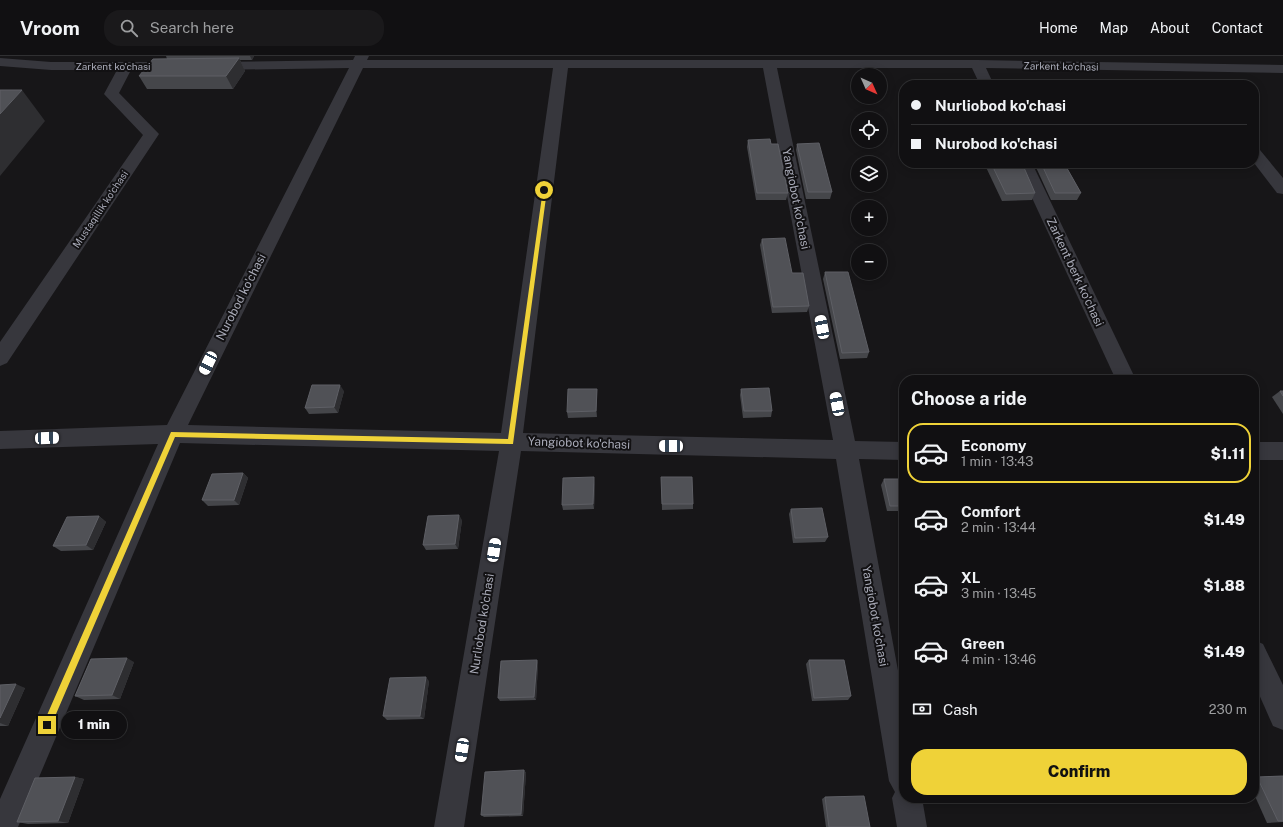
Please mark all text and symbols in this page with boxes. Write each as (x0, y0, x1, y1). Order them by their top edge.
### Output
search box (104, 10, 384, 46)
text: Vroom (20, 17, 80, 39)
icon: search (118, 17, 140, 39)
text: Search here (150, 19, 234, 36)
text: Home (1039, 20, 1078, 36)
text: Map (1100, 20, 1128, 36)
text: About (1150, 20, 1190, 36)
text: Contact (1212, 20, 1263, 36)
street label: Zarkent ko'chasi (1023, 59, 1099, 73)
street label: Zarkent ko'chasi (75, 60, 151, 72)
north arrow (851, 68, 887, 104)
map controls (851, 68, 887, 280)
text: Nurliobod ko'chasi (935, 97, 1066, 114)
button: locate (851, 112, 887, 148)
text: Nurobod ko'chasi (935, 135, 1057, 152)
street label: Yangiobot ko'chasi (779, 148, 813, 250)
button: layers (851, 156, 887, 192)
street label: Mustaqillik ko'chasi (70, 168, 130, 250)
route start (535, 181, 553, 199)
button: + (851, 200, 887, 236)
street label: Zarkent berk ko'chasi (1044, 215, 1106, 329)
button: − (851, 244, 887, 280)
street label: Nurobod ko'chasi (213, 251, 269, 343)
car (814, 314, 830, 340)
car (197, 350, 219, 376)
text: Choose a ride (911, 388, 1027, 409)
car (829, 391, 845, 417)
car (35, 432, 59, 444)
street label: Yangiobot ko'chasi (528, 434, 630, 452)
icon: car (913, 435, 949, 471)
text: Economy (961, 437, 1026, 454)
car (659, 440, 683, 452)
text: $1.11 (1211, 445, 1245, 462)
text: 1 min · 13:43 (961, 454, 1033, 469)
icon: car (913, 501, 949, 537)
text: Comfort (961, 503, 1021, 520)
text: $1.49 (1204, 511, 1245, 528)
text: 2 min · 13:44 (961, 520, 1036, 535)
car (486, 537, 502, 563)
street label: Yangiobot ko'chasi (859, 564, 891, 668)
icon: car (913, 567, 949, 603)
text: XL (961, 569, 980, 586)
street label: Nurliobod ko'chasi (467, 573, 497, 675)
text: $1.88 (1203, 577, 1245, 594)
text: 3 min · 13:45 (961, 586, 1036, 601)
icon: car (913, 633, 949, 669)
text: Green (961, 635, 1005, 652)
text: $1.49 (1204, 643, 1245, 660)
text: 4 min · 13:46 (961, 652, 1036, 667)
icon: cash (911, 698, 933, 720)
text: Cash (943, 701, 978, 718)
text: 230 m (1209, 702, 1247, 717)
callout: 1 min (61, 711, 127, 739)
route end (38, 716, 56, 734)
text: 1 min (78, 717, 110, 732)
car (454, 737, 470, 763)
button: Confirm (911, 749, 1247, 795)

